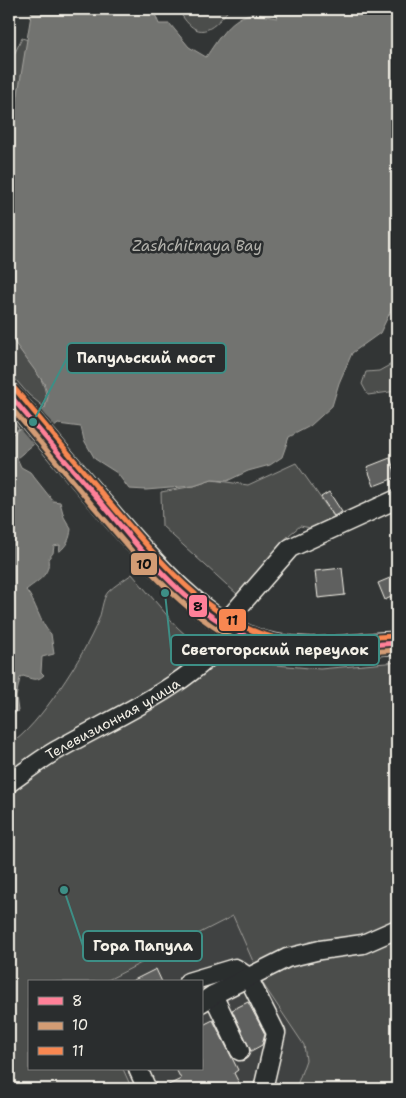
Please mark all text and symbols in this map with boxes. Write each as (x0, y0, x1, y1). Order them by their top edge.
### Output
water label: Zashchitnaya Bay (132, 236, 262, 256)
callout: Папульский мост (67, 343, 226, 373)
text: Папульский мост (77, 348, 215, 368)
line badge: 10 (130, 552, 158, 576)
text: 10 (136, 555, 152, 573)
line badge: 8 (188, 594, 208, 618)
text: 8 (193, 597, 203, 615)
line badge: 11 (218, 608, 247, 632)
text: 11 (226, 611, 238, 629)
callout: Светогорский переулок (171, 635, 379, 665)
text: Светогорский переулок (181, 640, 369, 660)
street label: Телевизионная улица (42, 674, 184, 764)
callout: Гора Папула (83, 931, 202, 961)
text: Гора Папула (93, 936, 194, 956)
legend (28, 980, 202, 1070)
text: 8 (72, 991, 83, 1011)
text: 10 (72, 1015, 88, 1035)
text: 11 (72, 1041, 84, 1061)

